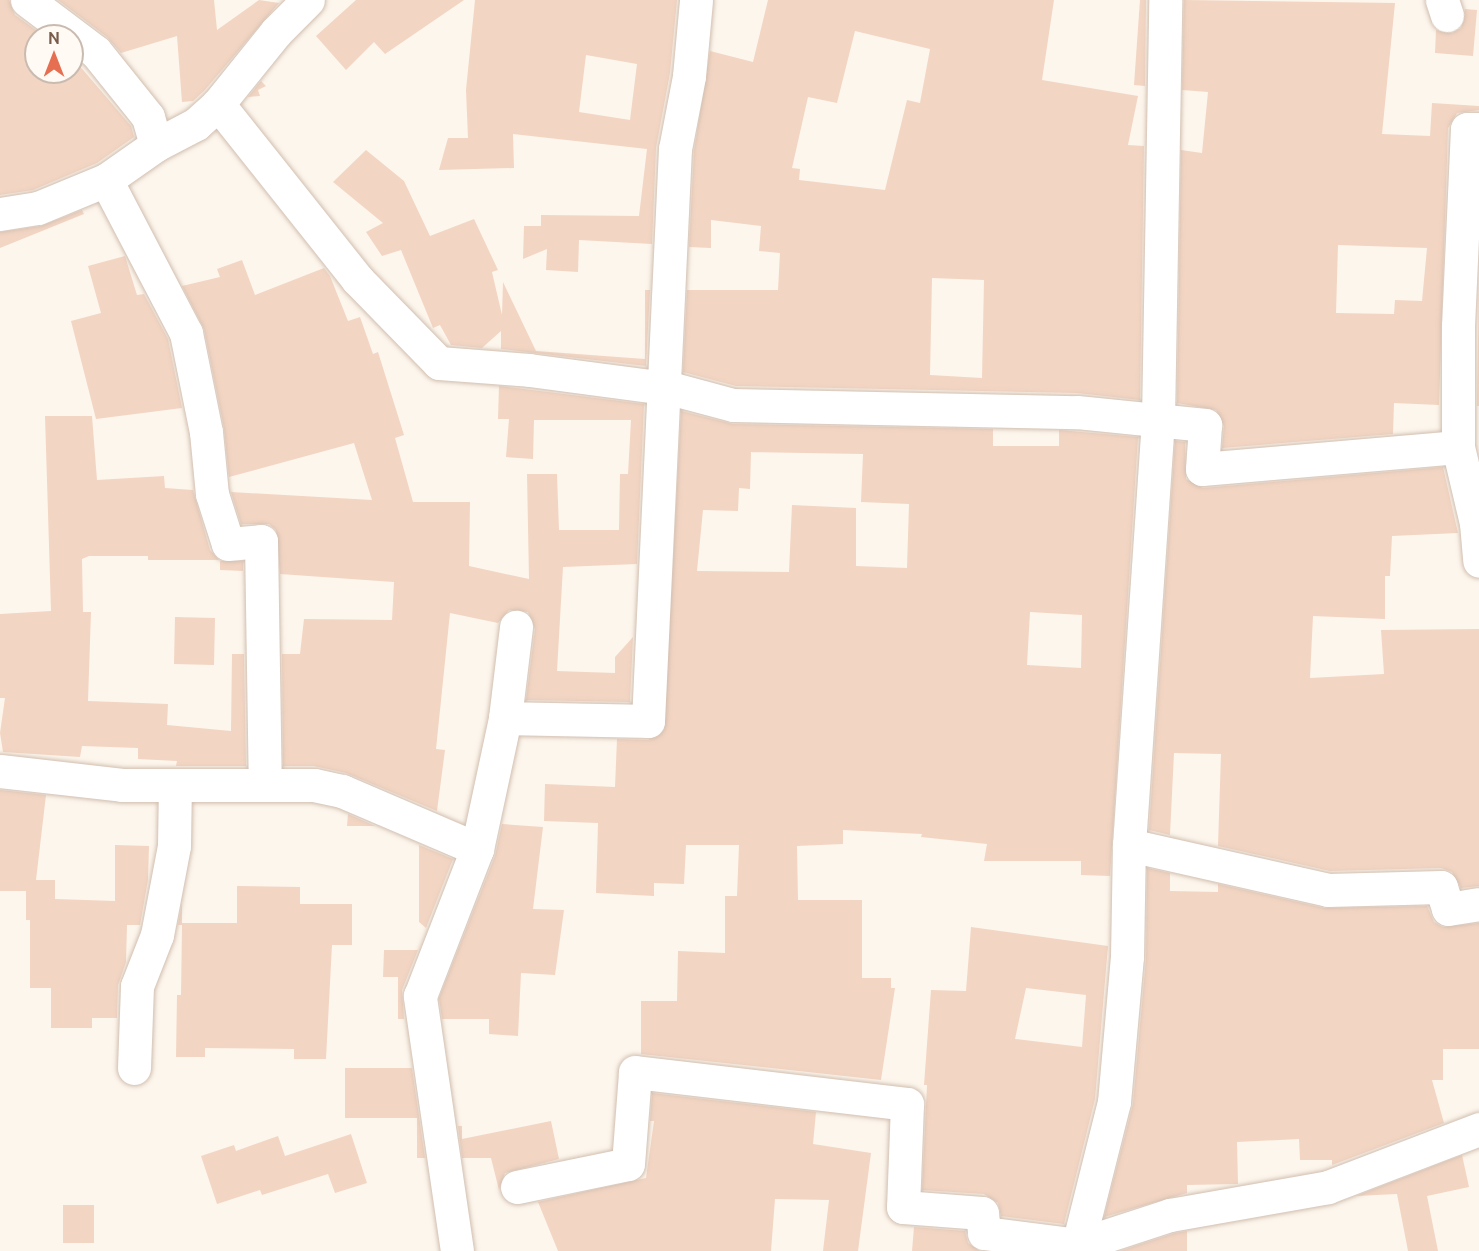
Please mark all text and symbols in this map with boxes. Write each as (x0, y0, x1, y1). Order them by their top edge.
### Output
north arrow (24, 24, 84, 84)
text: N (48, 29, 60, 47)

